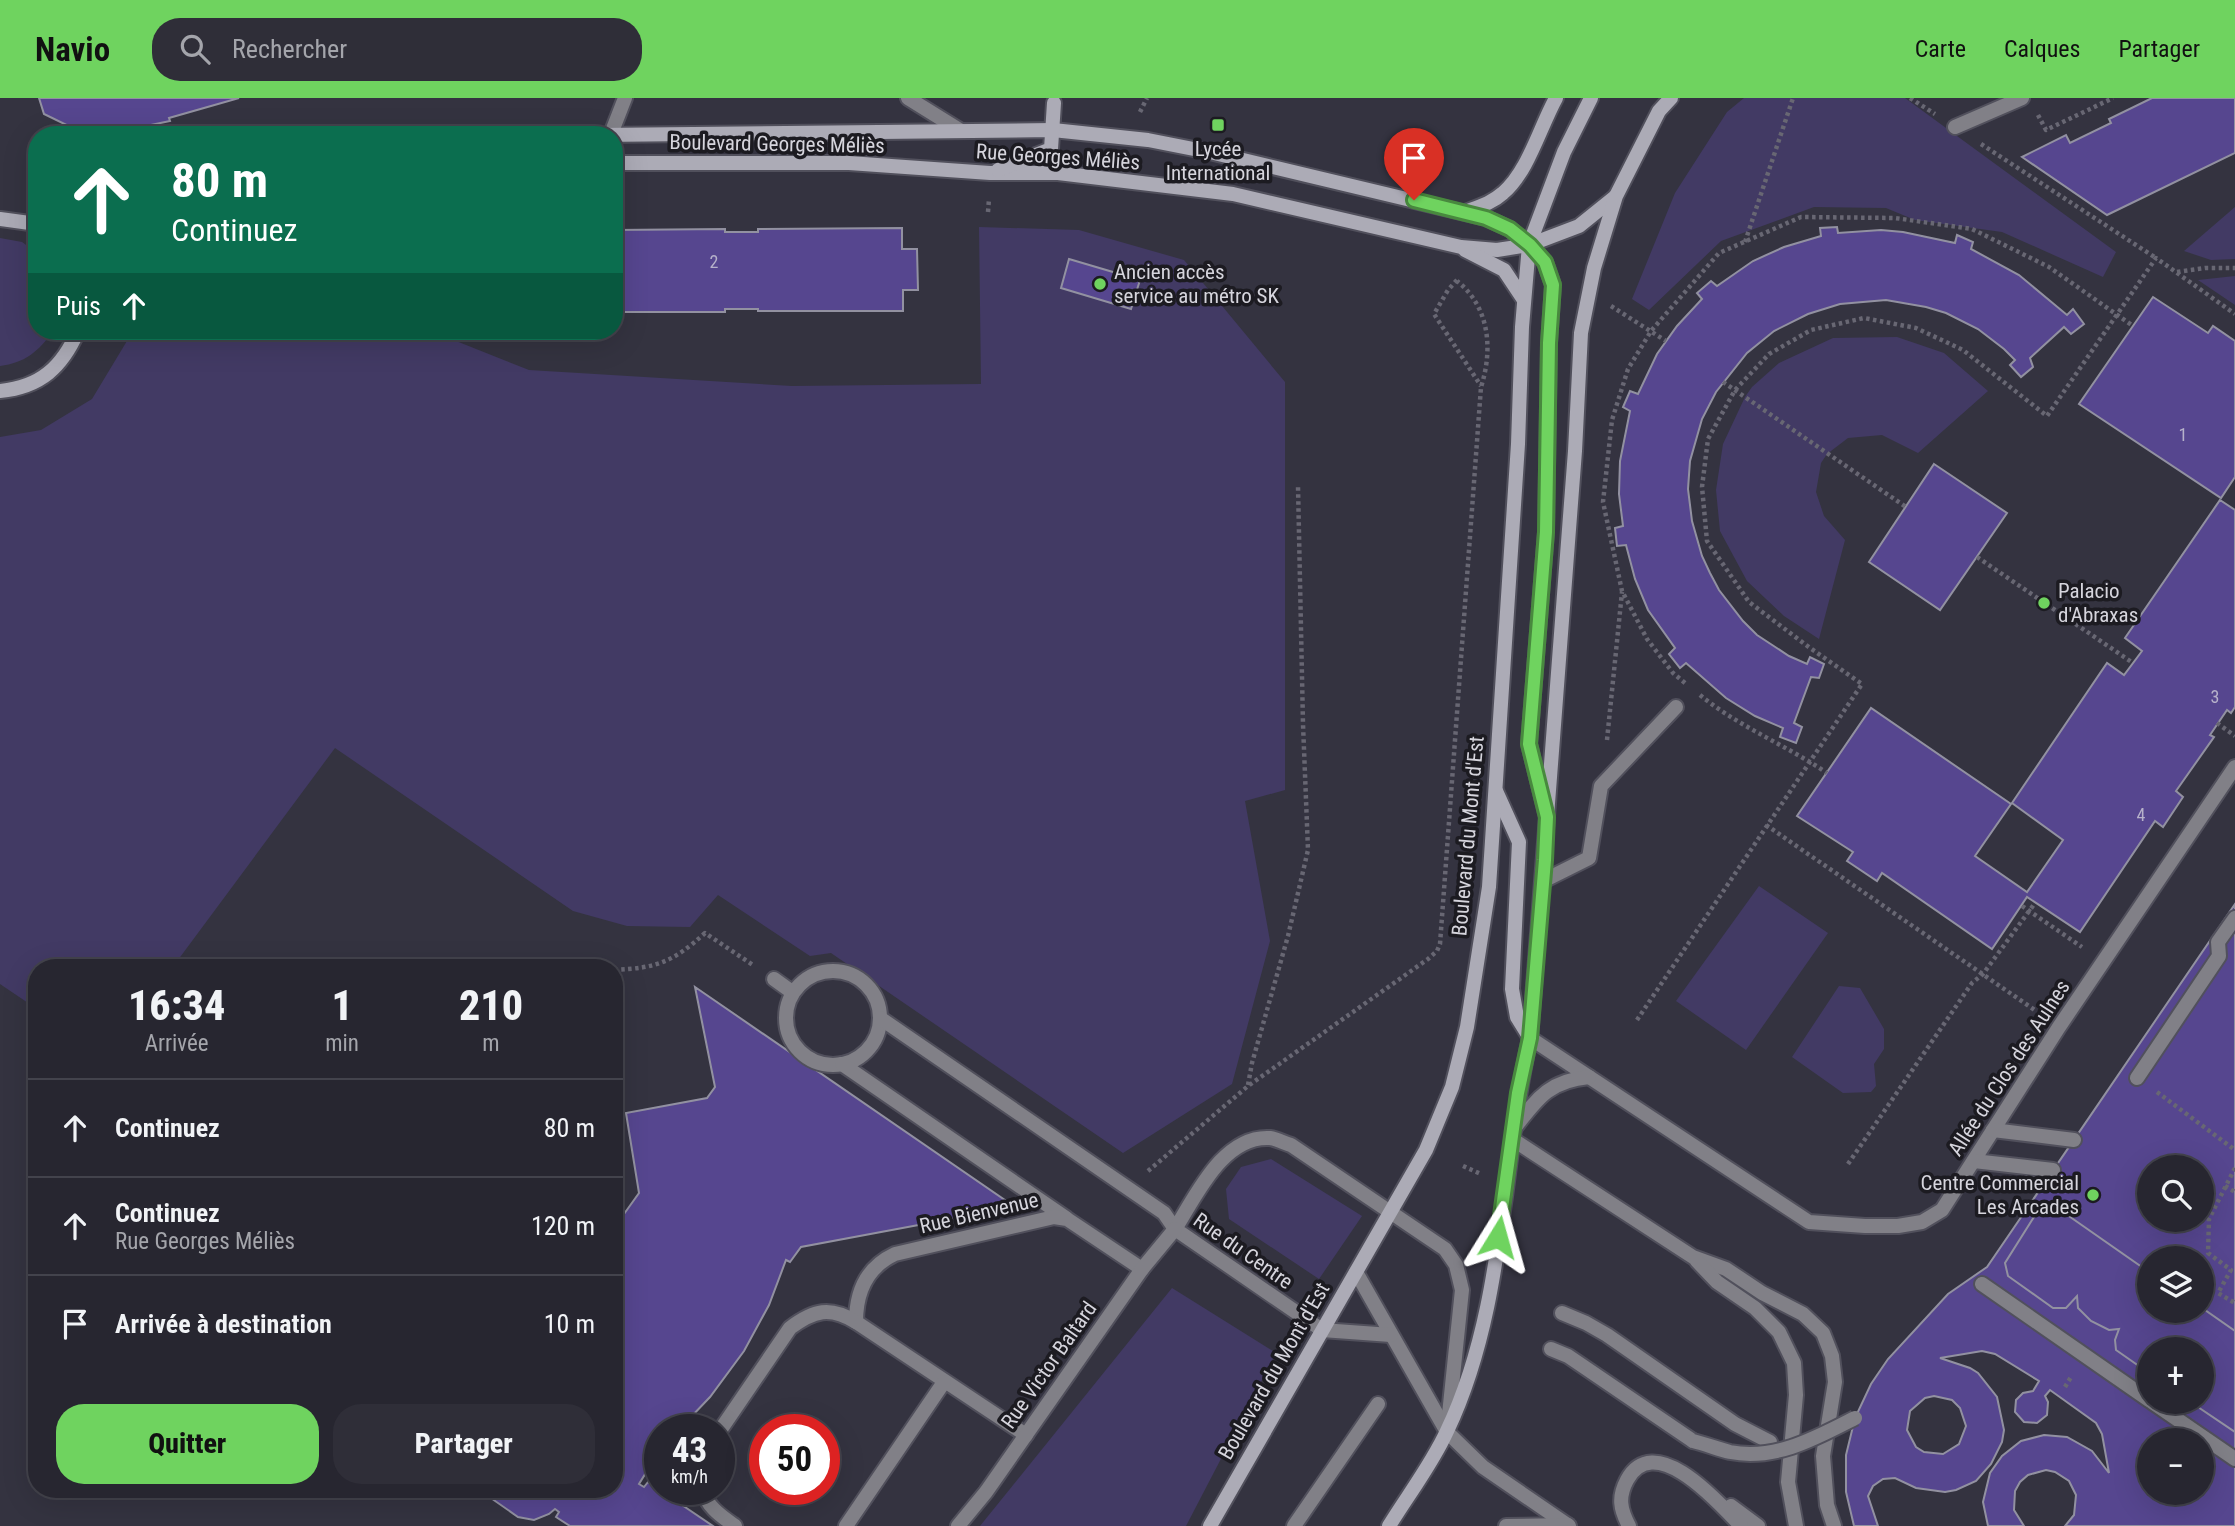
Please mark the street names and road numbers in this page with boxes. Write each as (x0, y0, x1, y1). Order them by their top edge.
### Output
street label: Boulevard Georges Méliès (669, 130, 885, 158)
street label: Rue Georges Méliès (975, 139, 1141, 175)
street label: Boulevard du Mont d'Est (1447, 735, 1489, 937)
street label: Allée du Clos des Aulnes (1943, 976, 2075, 1160)
street label: Rue Bienvenue (917, 1188, 1041, 1238)
street label: Rue du Centre (1189, 1208, 1297, 1294)
street label: Boulevard du Mont d'Est (1214, 1278, 1334, 1464)
street label: Rue Victor Baltard (996, 1297, 1102, 1433)

